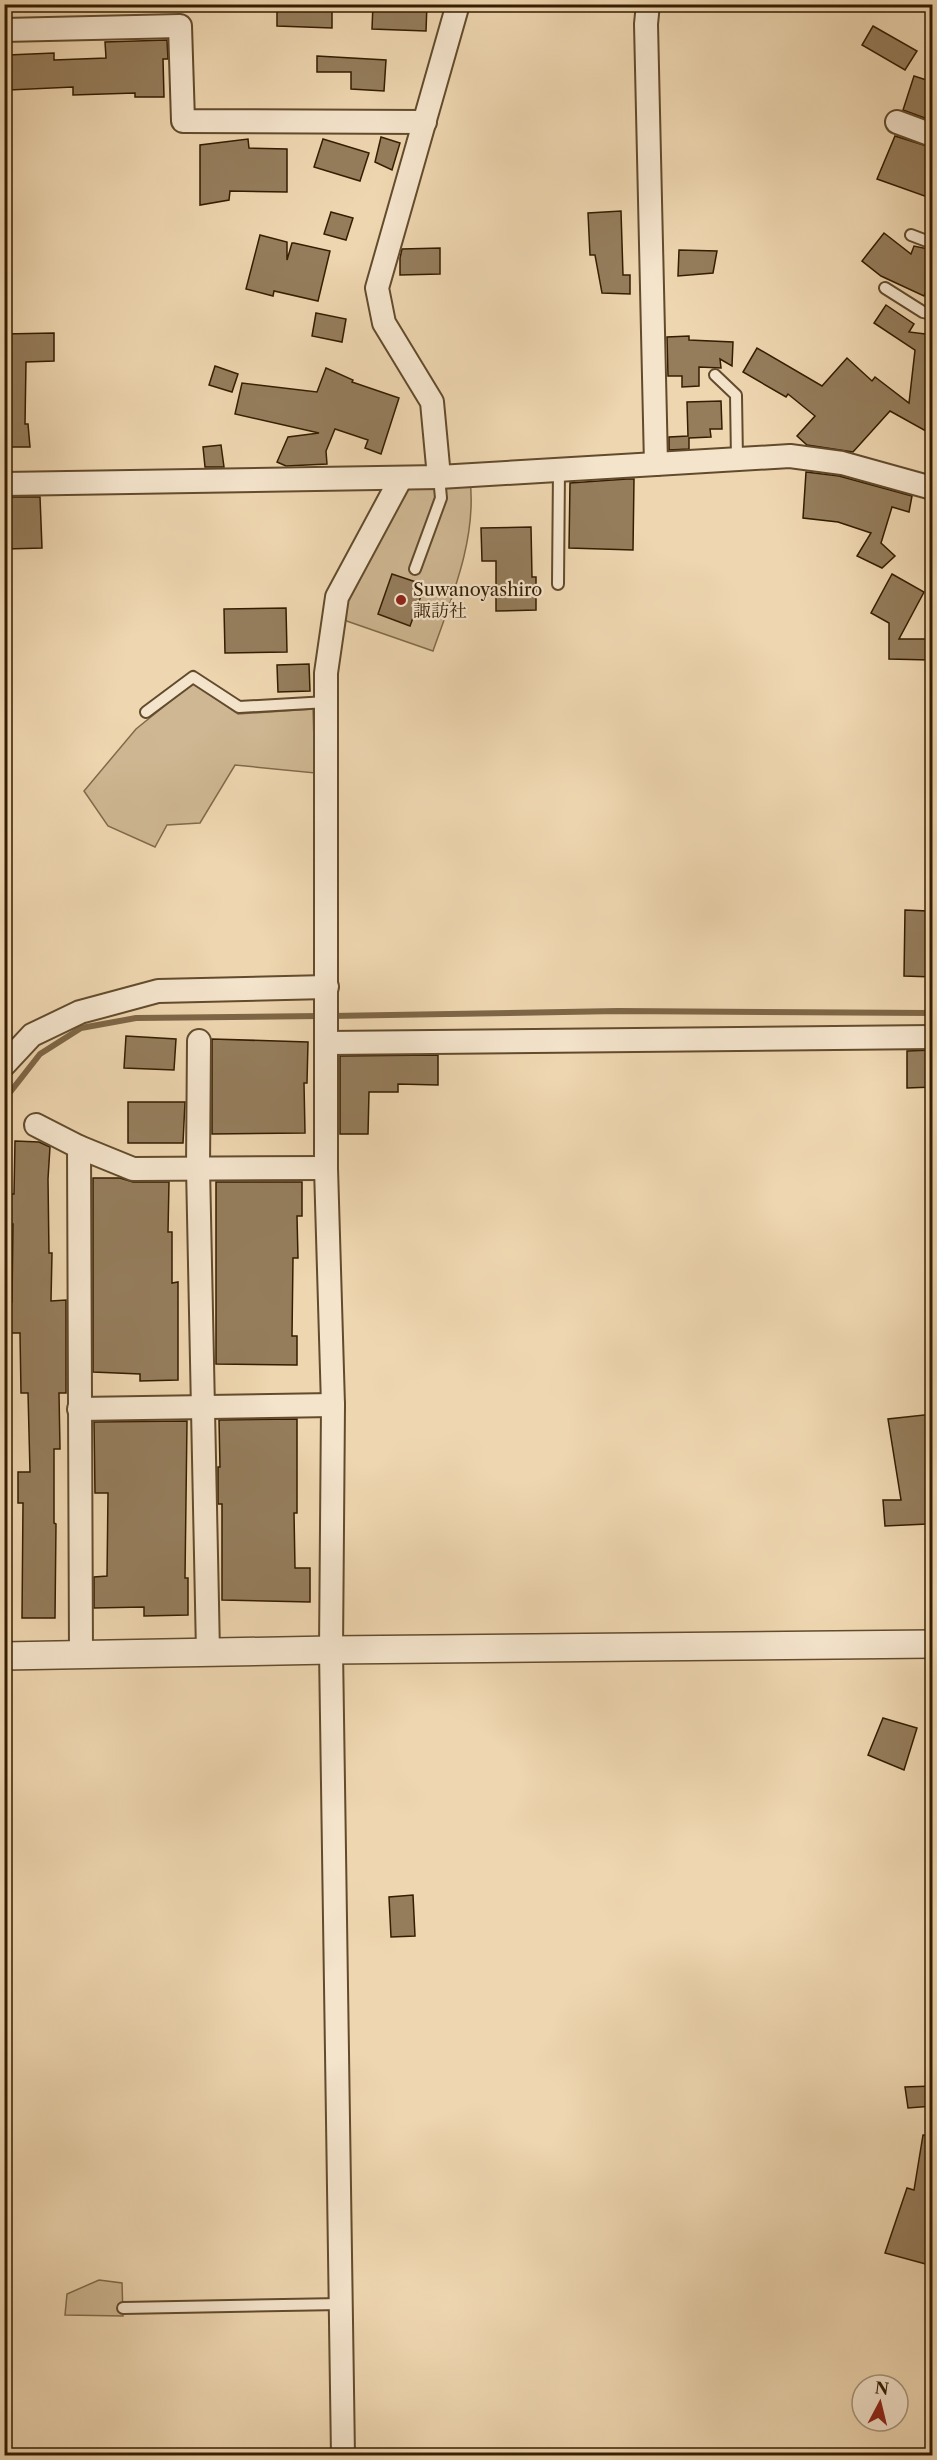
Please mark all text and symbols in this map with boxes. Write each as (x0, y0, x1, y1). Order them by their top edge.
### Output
place label: Suwanoyashiro 諏訪社 (413, 579, 542, 622)
marker: Suwanoyashiro 諏訪社 (394, 593, 408, 607)
north arrow (850, 2373, 910, 2433)
text: N (874, 2377, 890, 2399)

